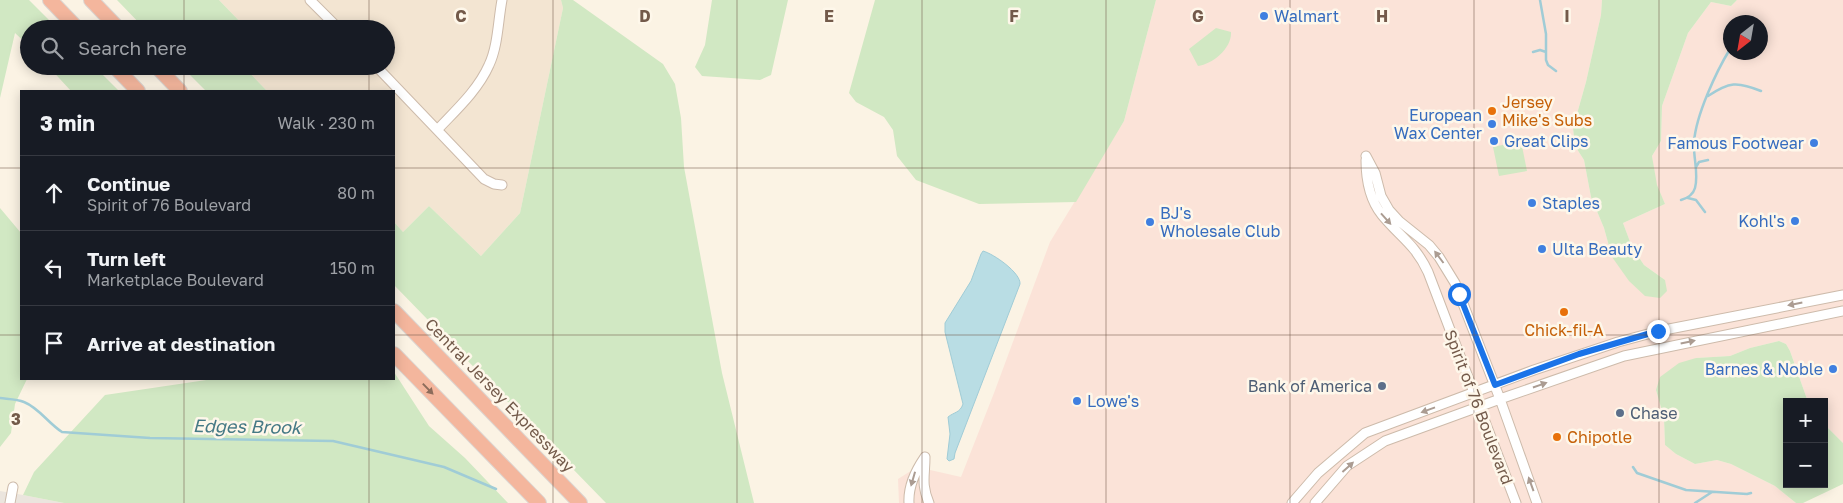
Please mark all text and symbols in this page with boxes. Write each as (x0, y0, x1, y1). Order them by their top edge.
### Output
text: C (455, 6, 467, 26)
text: D (639, 6, 651, 26)
text: E (824, 6, 834, 26)
text: F (1009, 6, 1019, 26)
text: G (1192, 6, 1204, 26)
place label: Walmart (1274, 6, 1339, 26)
text: H (1376, 6, 1388, 26)
text: I (1564, 6, 1570, 26)
marker: Walmart (1258, 10, 1270, 22)
north arrow (1723, 15, 1768, 60)
search box (20, 20, 395, 75)
icon: search (38, 34, 66, 62)
text: Search here (78, 36, 187, 59)
place label: Jersey Mike's Subs (1502, 92, 1592, 130)
place label: European Wax Center (1394, 105, 1482, 143)
marker: Jersey Mike's Subs (1486, 105, 1498, 117)
text: 3 min (40, 110, 95, 136)
text: Walk · 230 m (278, 113, 375, 133)
marker: European Wax Center (1486, 118, 1498, 130)
place label: Great Clips (1504, 131, 1589, 151)
place label: Famous Footwear (1667, 133, 1804, 153)
marker: Great Clips (1488, 135, 1500, 147)
marker: Famous Footwear (1808, 137, 1820, 149)
text: Continue (87, 172, 170, 195)
icon: ahead (40, 179, 68, 207)
text: 80 m (337, 183, 375, 203)
place label: Staples (1542, 193, 1600, 213)
text: Spirit of 76 Boulevard (87, 195, 251, 215)
marker: Staples (1526, 197, 1538, 209)
place label: BJ's Wholesale Club (1160, 203, 1280, 241)
place label: Kohl's (1738, 211, 1785, 231)
one-way arrow (1380, 212, 1392, 224)
marker: Kohl's (1789, 215, 1801, 227)
marker: BJ's Wholesale Club (1144, 216, 1156, 228)
place label: Ulta Beauty (1552, 239, 1642, 259)
marker: Ulta Beauty (1536, 243, 1548, 255)
text: Turn left (87, 247, 166, 270)
one-way arrow (1434, 250, 1444, 264)
icon: left (40, 254, 68, 282)
text: 150 m (330, 258, 375, 278)
text: Marketplace Boulevard (87, 270, 264, 290)
route start (1448, 283, 1471, 306)
one-way arrow (1788, 300, 1803, 308)
marker: Chick-fil-A (1558, 306, 1570, 318)
street label: Central Jersey Expressway (421, 314, 579, 476)
place label: Chick-fil-A (1524, 320, 1604, 340)
route end (1647, 320, 1670, 343)
street label: Spirit of 76 Boulevard (1440, 327, 1518, 487)
icon: arrive (40, 329, 68, 357)
text: Arrive at destination (87, 332, 275, 355)
one-way arrow (1681, 338, 1697, 346)
place label: Barnes & Noble (1705, 359, 1823, 379)
marker: Barnes & Noble (1827, 363, 1839, 375)
place label: Bank of America (1248, 376, 1372, 396)
marker: Bank of America (1376, 380, 1388, 392)
one-way arrow (1533, 381, 1548, 389)
one-way arrow (422, 382, 434, 394)
place label: Lowe's (1087, 391, 1139, 411)
marker: Lowe's (1071, 395, 1083, 407)
map controls (1783, 398, 1828, 488)
button: + (1783, 398, 1828, 443)
place label: Chase (1630, 403, 1678, 423)
one-way arrow (1420, 407, 1435, 414)
marker: Chase (1614, 407, 1626, 419)
text: 3 (11, 409, 21, 429)
water label: Edges Brook (193, 414, 303, 438)
place label: Chipotle (1567, 427, 1632, 447)
marker: Chipotle (1551, 431, 1563, 443)
button: − (1783, 443, 1828, 488)
one-way arrow (1341, 461, 1353, 473)
one-way arrow (909, 471, 917, 486)
one-way arrow (1527, 477, 1534, 492)

